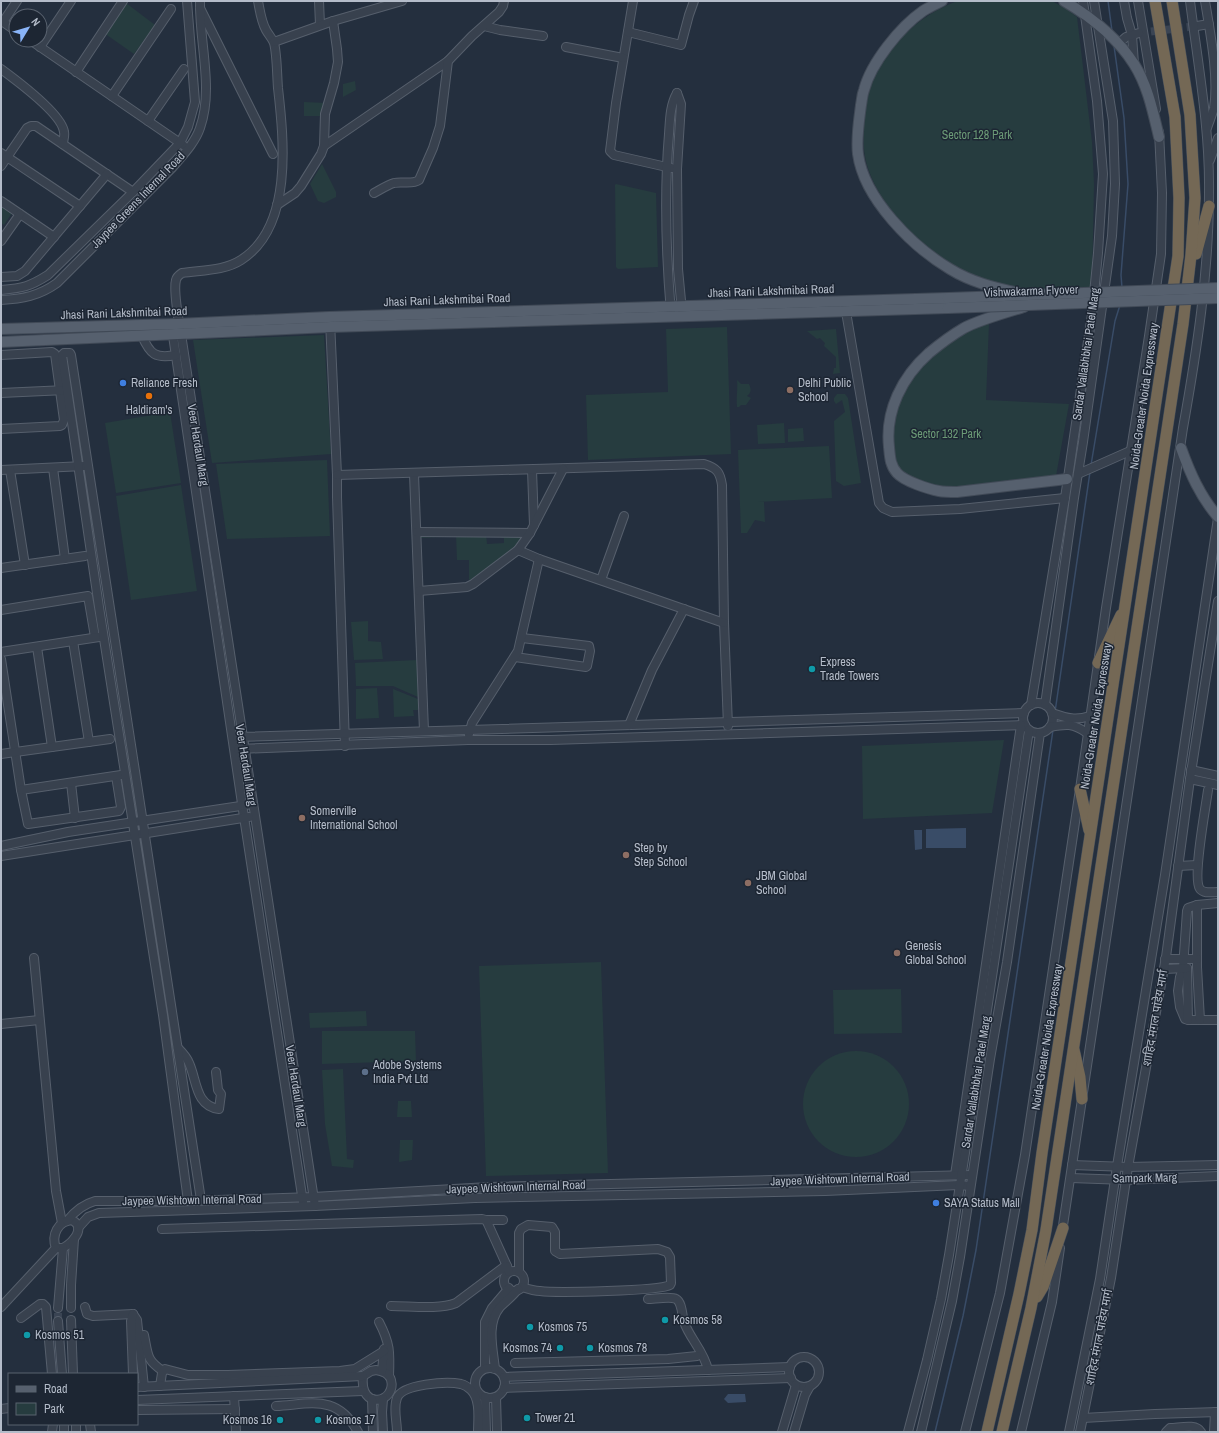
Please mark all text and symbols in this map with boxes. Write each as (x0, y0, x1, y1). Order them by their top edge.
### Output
north arrow (8, 8, 48, 48)
text: N (28, 15, 43, 29)
park label: Sector 128 Park (942, 127, 1012, 143)
street label: Jaypee Greens Internal Road (88, 148, 188, 252)
street label: Jhasi Rani Lakshmibai Road (707, 281, 835, 301)
street label: Vishwakarma Flyover (984, 281, 1079, 301)
street label: Sardar Vallabhbhai Patel Marg (1069, 286, 1103, 421)
street label: Jhasi Rani Lakshmibai Road (383, 290, 511, 310)
street label: Jhasi Rani Lakshmibai Road (60, 303, 188, 323)
street label: Noida-Greater Noida Expressway (1126, 322, 1162, 470)
place label: Reliance Fresh (131, 375, 198, 391)
place label: Delhi Public School (798, 375, 851, 405)
marker: Reliance Fresh (118, 378, 128, 388)
marker: Delhi Public School (785, 385, 795, 395)
marker: Haldiram's (144, 391, 154, 401)
place label: Haldiram's (126, 402, 172, 418)
street label: Veer Hardaul Marg (184, 403, 212, 488)
park label: Sector 132 Park (911, 426, 981, 442)
street label: Noida-Greater Noida Expressway (1077, 642, 1115, 790)
place label: Express Trade Towers (820, 654, 879, 684)
marker: Express Trade Towers (807, 664, 817, 674)
street label: Veer Hardaul Marg (232, 723, 260, 808)
place label: Somerville International School (310, 803, 398, 833)
marker: Somerville International School (297, 813, 307, 823)
place label: Step by Step School (634, 840, 687, 870)
marker: Step by Step School (621, 850, 631, 860)
place label: JBM Global School (756, 868, 807, 898)
marker: JBM Global School (743, 878, 753, 888)
place label: Genesis Global School (905, 938, 966, 968)
marker: Genesis Global School (892, 948, 902, 958)
street label: Noida-Greater Noida Expressway (1028, 963, 1066, 1111)
street label: शाहिद मंगल पांडेय मार्ग (1139, 968, 1172, 1068)
street label: Sardar Vallabhbhai Patel Marg (958, 1014, 994, 1149)
street label: Veer Hardaul Marg (282, 1044, 310, 1129)
place label: Adobe Systems India Pvt Ltd (372, 1057, 442, 1087)
marker: Adobe Systems India Pvt Ltd (360, 1067, 370, 1077)
street label: Jaypee Wishtown Internal Road (770, 1169, 910, 1189)
street label: Sampark Marg (1113, 1169, 1178, 1187)
street label: Jaypee Wishtown Internal Road (446, 1177, 586, 1197)
street label: Jaypee Wishtown Internal Road (122, 1191, 262, 1209)
place label: SAYA Status Mall (944, 1195, 1020, 1211)
marker: SAYA Status Mall (931, 1198, 941, 1208)
street label: शाहिद मंगल पांडेय मार्ग (1082, 1287, 1116, 1387)
place label: Kosmos 58 (673, 1312, 722, 1328)
marker: Kosmos 58 (660, 1315, 670, 1325)
place label: Kosmos 75 (538, 1319, 588, 1335)
marker: Kosmos 75 (525, 1322, 535, 1332)
place label: Kosmos 51 (35, 1327, 85, 1343)
marker: Kosmos 51 (22, 1330, 32, 1340)
place label: Kosmos 74 (503, 1340, 553, 1356)
place label: Kosmos 78 (598, 1340, 647, 1356)
marker: Kosmos 74 (555, 1343, 565, 1353)
marker: Kosmos 78 (585, 1343, 595, 1353)
legend (8, 1373, 138, 1425)
text: Road (44, 1381, 68, 1397)
text: Park (44, 1401, 64, 1417)
place label: Tower 21 (535, 1410, 575, 1426)
place label: Kosmos 16 (223, 1412, 272, 1428)
place label: Kosmos 17 (326, 1412, 376, 1428)
marker: Tower 21 (522, 1413, 532, 1423)
marker: Kosmos 16 (275, 1415, 285, 1425)
marker: Kosmos 17 (313, 1415, 323, 1425)

